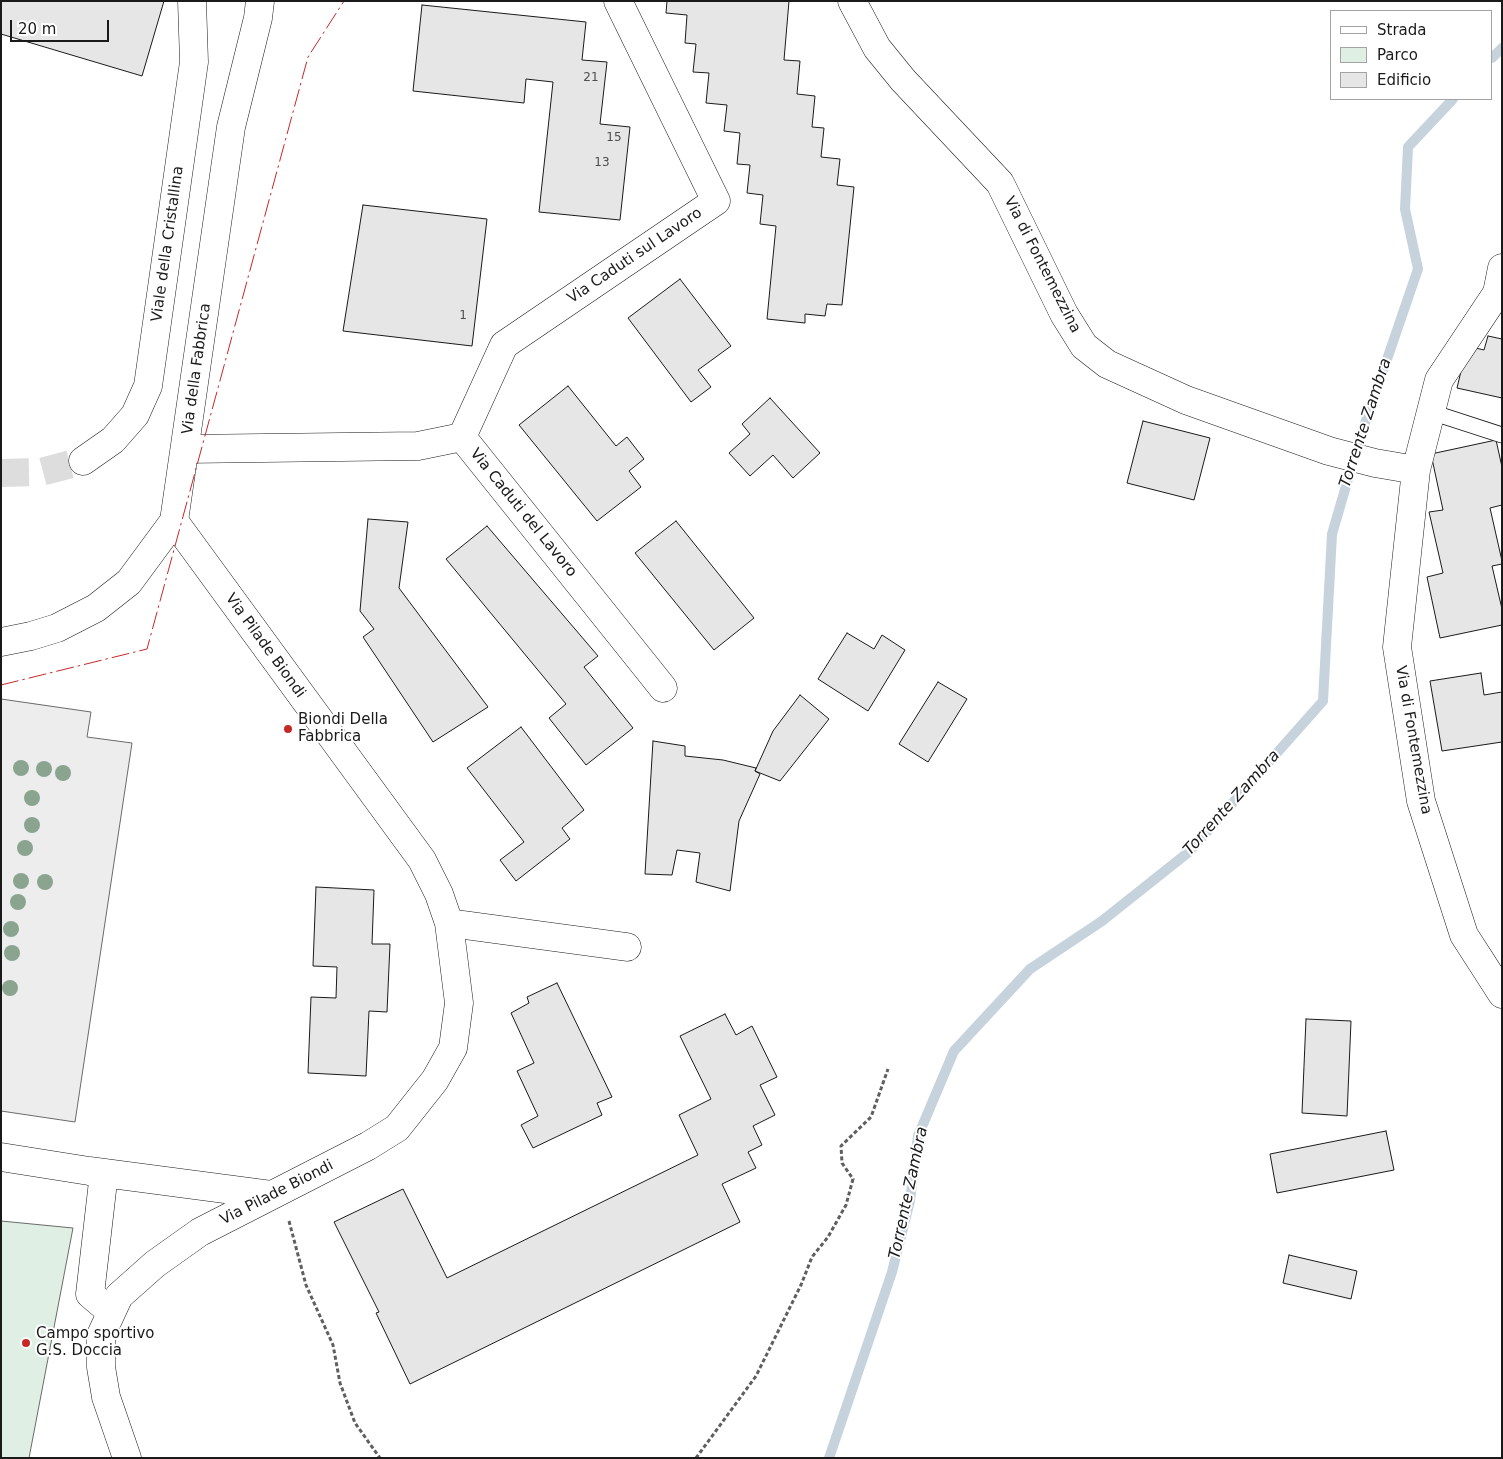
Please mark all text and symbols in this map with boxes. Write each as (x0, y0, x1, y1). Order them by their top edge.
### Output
scale bar (12, 10, 111, 42)
legend (1330, 10, 1493, 100)
text: 20 m (18, 20, 56, 38)
text: Strada (1377, 21, 1426, 39)
text: Parco (1377, 46, 1418, 64)
house number: 21 (583, 71, 599, 85)
text: Edificio (1377, 71, 1431, 89)
house number: 15 (606, 131, 622, 145)
house number: 13 (594, 156, 610, 170)
street label: Viale della Cristallina (148, 165, 188, 323)
street label: Via di Fontemezzina (1000, 194, 1084, 336)
street label: Via Caduti sul Lavoro (564, 204, 706, 308)
street label: Via della Fabbrica (179, 302, 215, 436)
house number: 1 (459, 309, 467, 323)
water label: Torrente Zambra (1336, 356, 1396, 490)
street label: Via Caduti del Lavoro (466, 445, 580, 581)
street label: Via Pilade Biondi (221, 590, 309, 702)
street label: Via di Fontemezzina (1391, 664, 1435, 816)
place label: Biondi Della Fabbrica (298, 711, 388, 746)
marker: Biondi Della Fabbrica (282, 723, 294, 735)
water label: Torrente Zambra (1180, 746, 1284, 860)
water label: Torrente Zambra (886, 1125, 932, 1261)
street label: Via Pilade Biondi (217, 1157, 337, 1229)
place label: Campo sportivo G.S. Doccia (36, 1325, 155, 1360)
marker: Campo sportivo G.S. Doccia (20, 1337, 32, 1349)

